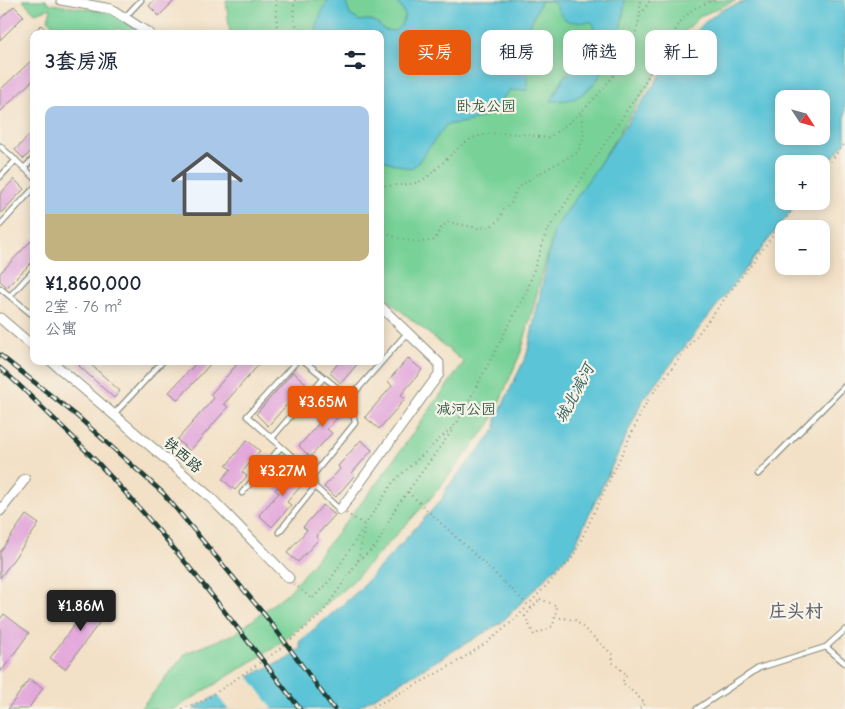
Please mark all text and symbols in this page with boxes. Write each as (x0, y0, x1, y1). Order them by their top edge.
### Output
chip: 买房 (399, 30, 471, 75)
chip: 租房 (481, 30, 553, 75)
chip: 筛选 (563, 30, 635, 75)
chip: 新上 (645, 30, 717, 75)
icon: filters (341, 46, 369, 74)
text: 3套房源 (45, 49, 118, 73)
north arrow (775, 90, 830, 145)
map controls (775, 90, 830, 275)
park label: 卧龙公园 (456, 97, 516, 115)
icon: home (162, 139, 252, 229)
button: + (775, 155, 830, 210)
button: − (775, 220, 830, 275)
text: ¥1,860,000 (45, 271, 141, 295)
text: 2室 · 76 m² (45, 298, 122, 316)
text: 公寓 (45, 320, 77, 338)
water label: 城北减河 (552, 358, 599, 426)
pin: ¥3.65M (282, 386, 364, 428)
text: ¥3.65M (299, 393, 347, 411)
park label: 减河公园 (436, 400, 496, 418)
street label: 铁西路 (160, 433, 206, 477)
pin: ¥3.27M (242, 454, 324, 497)
text: ¥3.27M (260, 462, 306, 480)
pin: ¥1.86M (40, 590, 122, 632)
text: ¥1.86M (58, 597, 104, 615)
district label: 庄头村 (769, 601, 823, 622)

